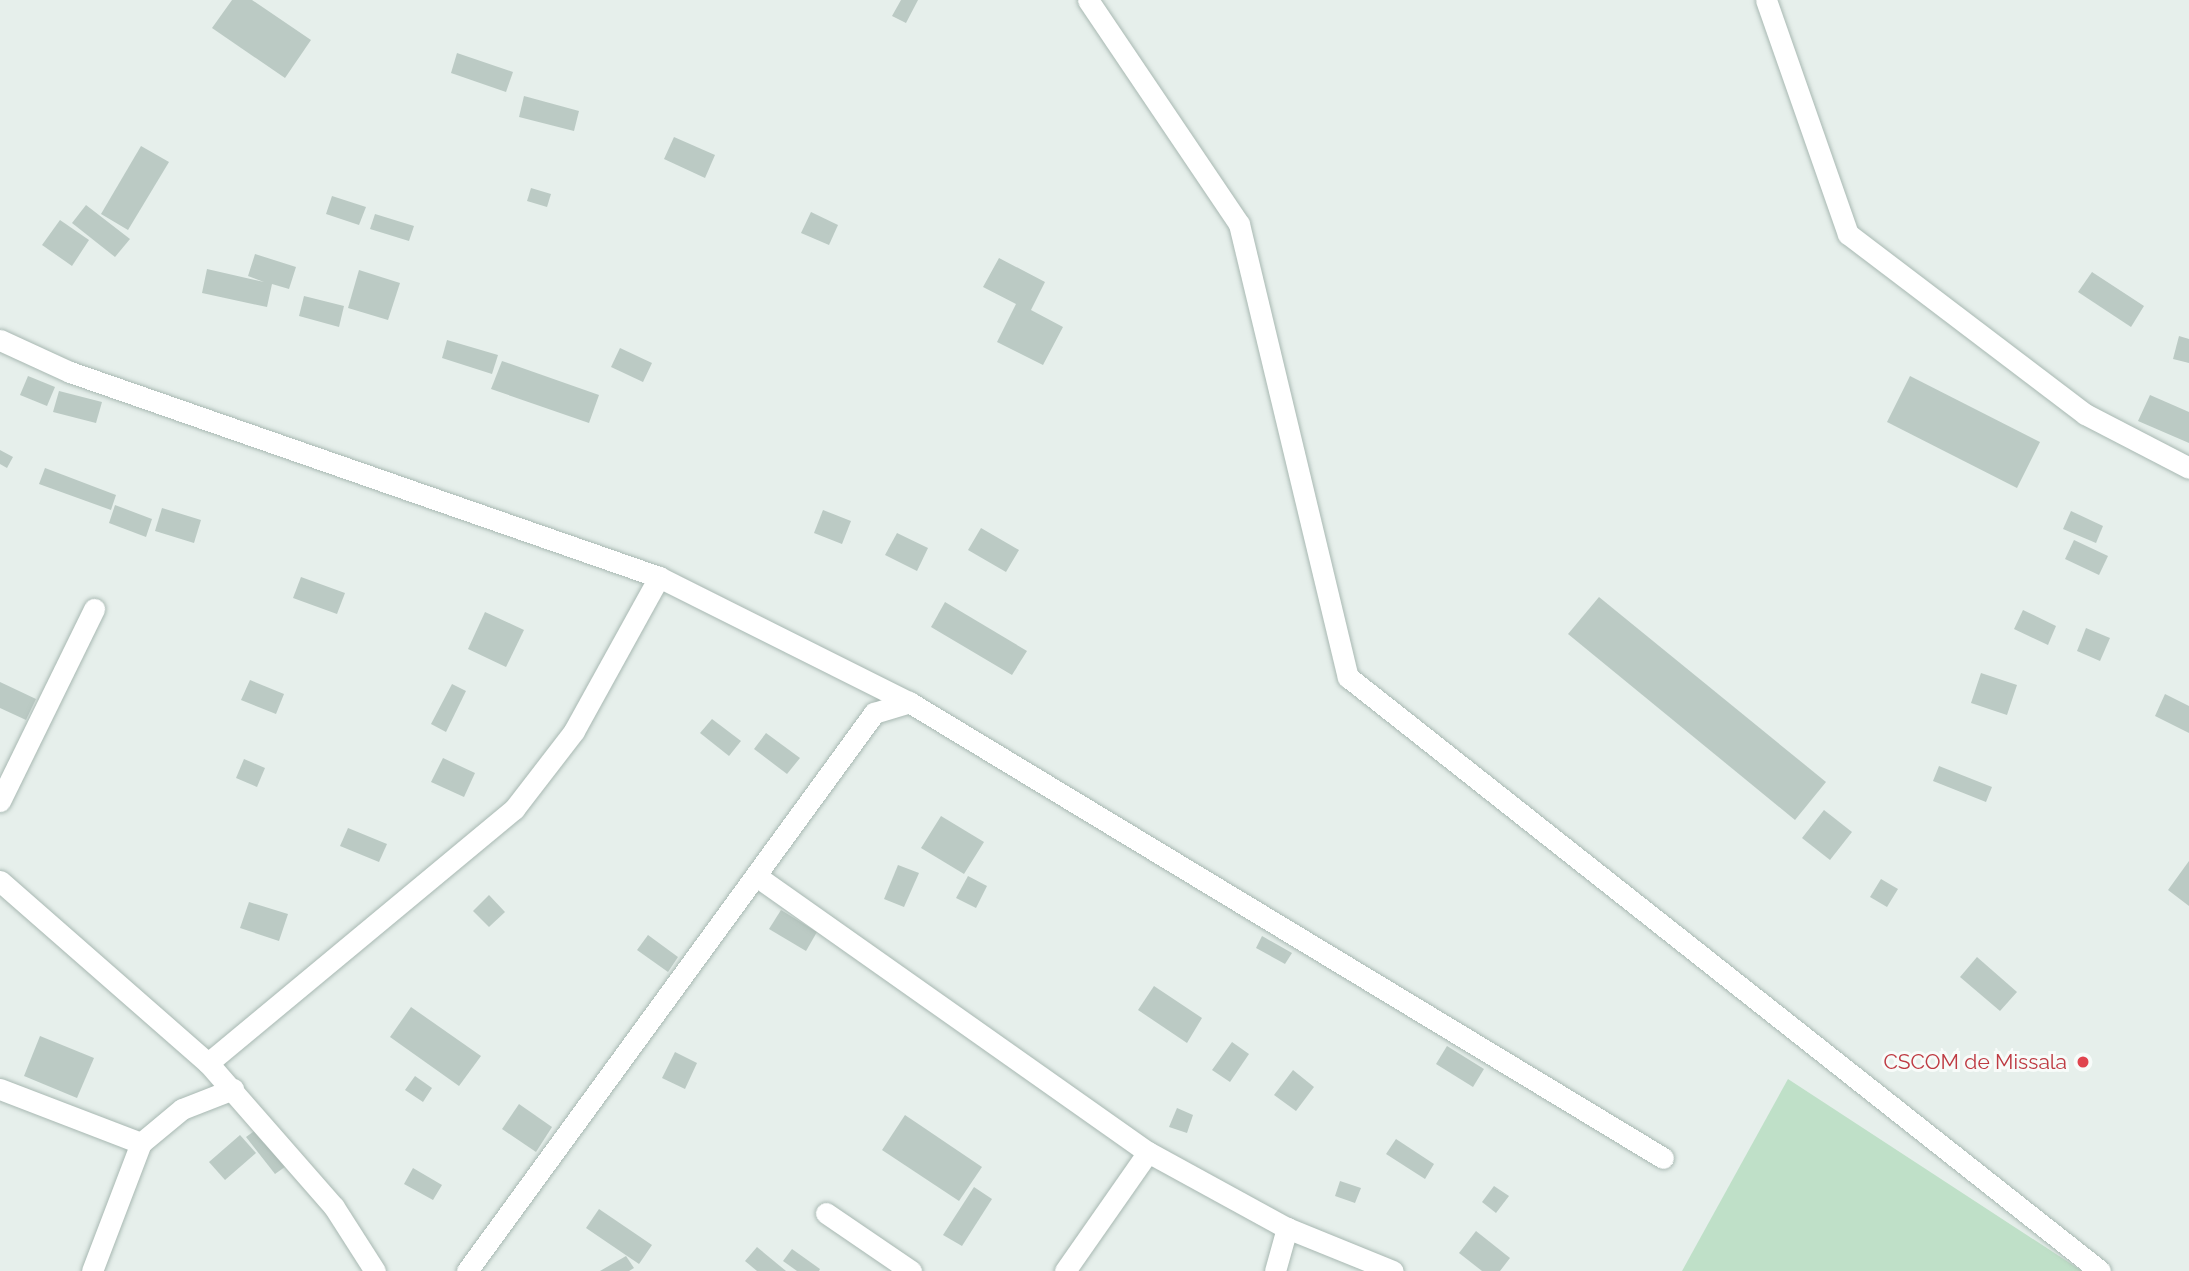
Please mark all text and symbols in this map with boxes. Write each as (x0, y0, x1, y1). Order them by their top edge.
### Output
place label: CSCOM de Missala (1883, 1049, 2067, 1075)
marker: CSCOM de Missala (2073, 1052, 2093, 1072)

